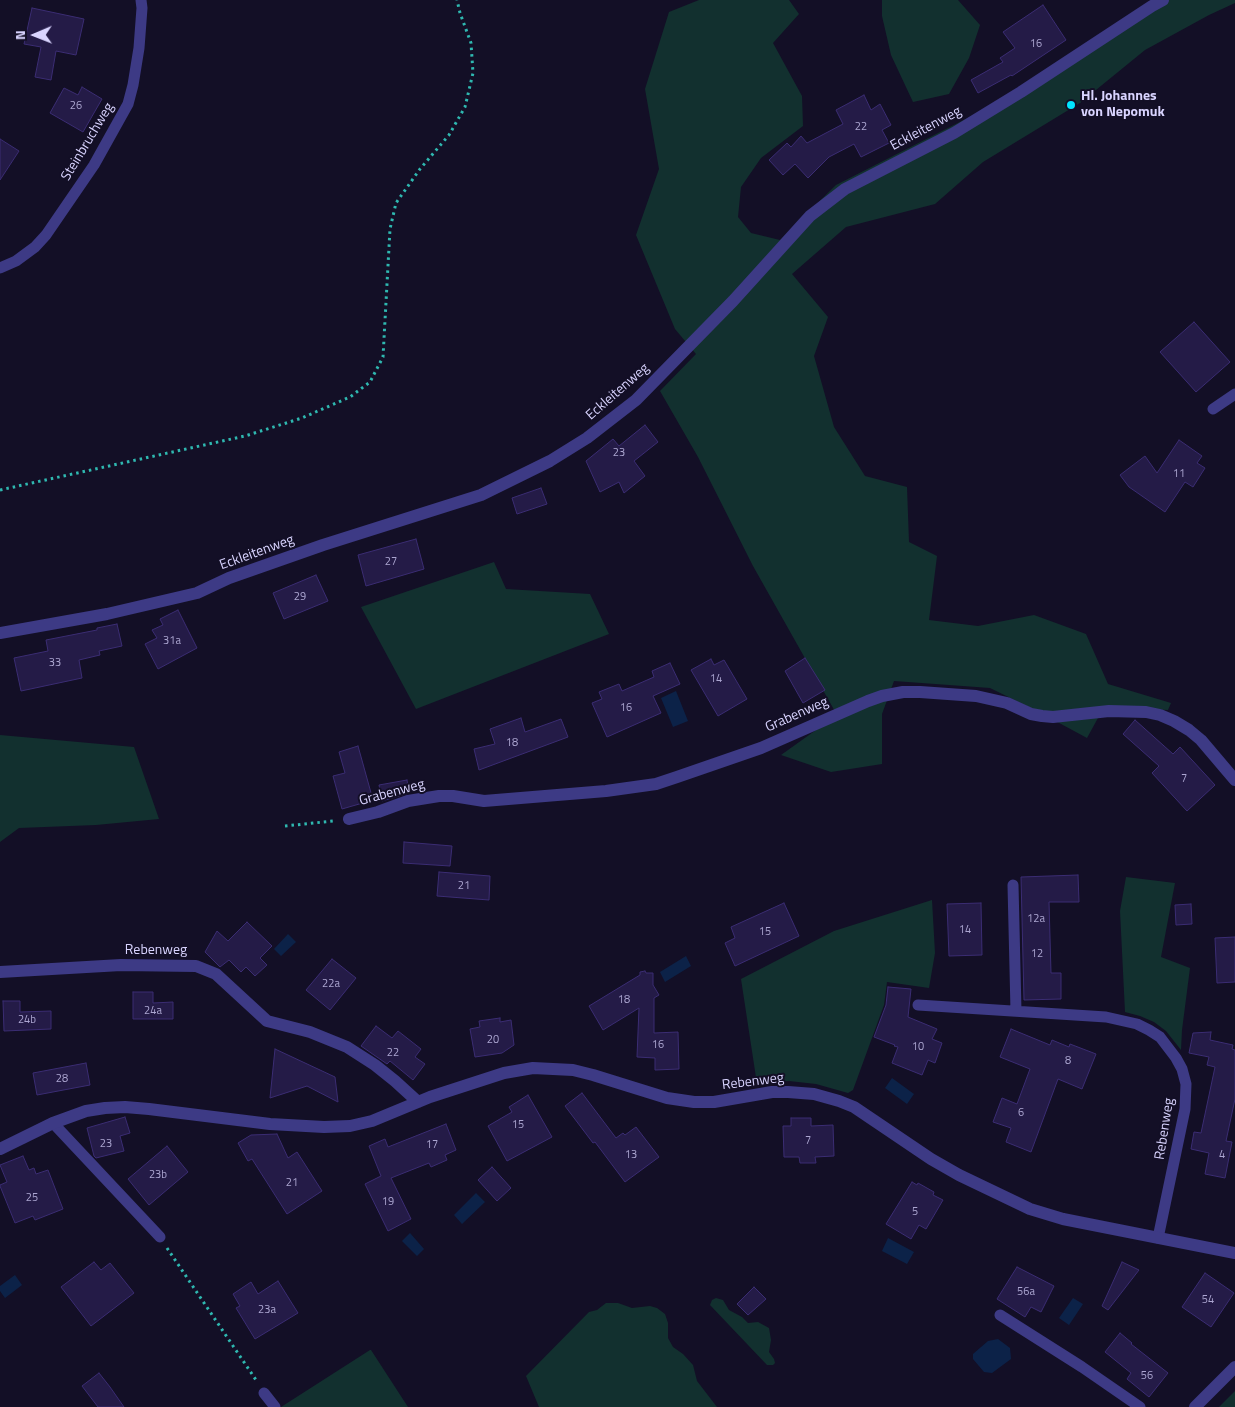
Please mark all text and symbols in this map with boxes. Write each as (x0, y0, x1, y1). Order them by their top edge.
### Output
north arrow (10, 10, 60, 60)
text: N (9, 30, 30, 40)
house number: 16 (1030, 37, 1042, 51)
place label: Hl. Johannes von Nepomuk (1081, 89, 1165, 121)
house number: 26 (70, 99, 82, 113)
marker: Hl. Johannes von Nepomuk (1065, 99, 1077, 111)
street label: Steinbruchweg (58, 100, 118, 184)
street label: Eckleitenweg (888, 103, 964, 155)
house number: 22 (855, 120, 867, 134)
street label: Eckleitenweg (583, 360, 653, 424)
house number: 23 (613, 446, 625, 460)
house number: 11 (1173, 467, 1185, 481)
street label: Eckleitenweg (217, 532, 297, 574)
house number: 27 (385, 555, 397, 569)
house number: 29 (294, 590, 306, 604)
house number: 31a (163, 634, 181, 648)
house number: 33 (49, 656, 61, 670)
house number: 14 (710, 672, 722, 686)
street label: Grabenweg (763, 694, 831, 736)
house number: 16 (620, 701, 632, 715)
house number: 18 (506, 736, 518, 750)
house number: 7 (1181, 772, 1187, 786)
street label: Grabenweg (357, 776, 427, 810)
house number: 21 (458, 879, 470, 893)
house number: 12a (1027, 912, 1045, 926)
house number: 14 (959, 923, 971, 937)
house number: 15 (759, 925, 771, 939)
street label: Rebenweg (125, 943, 187, 959)
house number: 12 (1031, 947, 1043, 961)
house number: 22a (322, 977, 340, 991)
house number: 18 (618, 993, 630, 1007)
house number: 24a (144, 1004, 162, 1018)
house number: 24b (18, 1013, 36, 1027)
house number: 20 (487, 1033, 499, 1047)
house number: 16 (652, 1038, 664, 1052)
house number: 10 (912, 1040, 924, 1054)
house number: 22 (387, 1046, 399, 1060)
house number: 8 (1065, 1054, 1071, 1068)
street label: Rebenweg (721, 1070, 785, 1094)
house number: 28 (56, 1072, 68, 1086)
street label: Rebenweg (1152, 1097, 1178, 1161)
house number: 6 (1018, 1106, 1024, 1120)
house number: 15 (512, 1118, 524, 1132)
house number: 7 (805, 1134, 811, 1148)
house number: 23 (100, 1137, 112, 1151)
house number: 17 (426, 1138, 438, 1152)
house number: 13 (625, 1148, 637, 1162)
house number: 4 (1219, 1148, 1225, 1162)
house number: 23b (149, 1168, 167, 1182)
house number: 21 (286, 1176, 298, 1190)
house number: 25 (26, 1191, 38, 1205)
house number: 19 (382, 1195, 394, 1209)
house number: 5 (912, 1205, 918, 1219)
house number: 56a (1017, 1285, 1035, 1299)
house number: 54 (1202, 1293, 1214, 1307)
house number: 23a (258, 1303, 276, 1317)
house number: 56 (1141, 1369, 1153, 1383)

